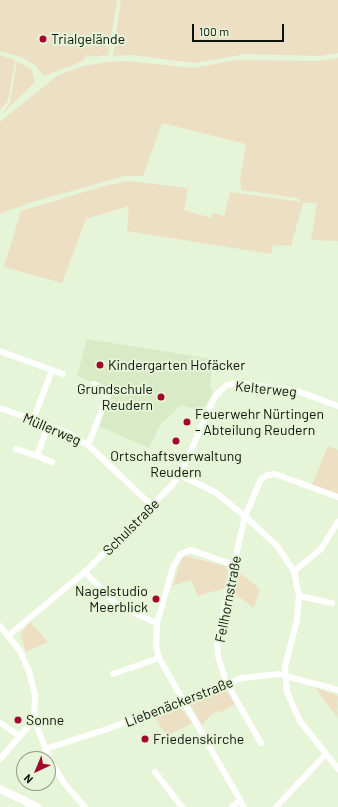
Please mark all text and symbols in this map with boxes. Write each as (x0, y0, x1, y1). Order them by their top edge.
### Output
scale bar (194, 16, 286, 42)
text: 100 m (199, 24, 229, 38)
place label: Trialgelände (51, 31, 125, 47)
marker: Trialgelände (38, 34, 48, 44)
place label: Kindergarten Hofäcker (108, 357, 245, 373)
marker: Kindergarten Hofäcker (95, 360, 105, 370)
street label: Kelterweg (234, 377, 298, 401)
place label: Grundschule Reudern (77, 381, 153, 414)
marker: Grundschule Reudern (156, 392, 166, 402)
place label: Feuerwehr Nürtingen - Abteilung Reudern (195, 406, 324, 438)
street label: Müllerweg (20, 409, 84, 449)
marker: Feuerwehr Nürtingen - Abteilung Reudern (182, 417, 192, 427)
marker: Ortschaftsverwaltung Reudern (171, 436, 181, 446)
place label: Ortschaftsverwaltung Reudern (110, 448, 242, 480)
street label: Schulstraße (99, 495, 163, 559)
street label: Fellhornstraße (211, 554, 245, 644)
place label: Nagelstudio Meerblick (75, 583, 148, 616)
marker: Nagelstudio Meerblick (151, 594, 161, 604)
street label: Liebenäckerstraße (123, 674, 235, 730)
place label: Sonne (26, 712, 64, 728)
marker: Sonne (13, 715, 23, 725)
place label: Friedenskirche (153, 731, 244, 747)
marker: Friedenskirche (140, 734, 150, 744)
north arrow (16, 751, 56, 791)
text: N (21, 772, 35, 786)

